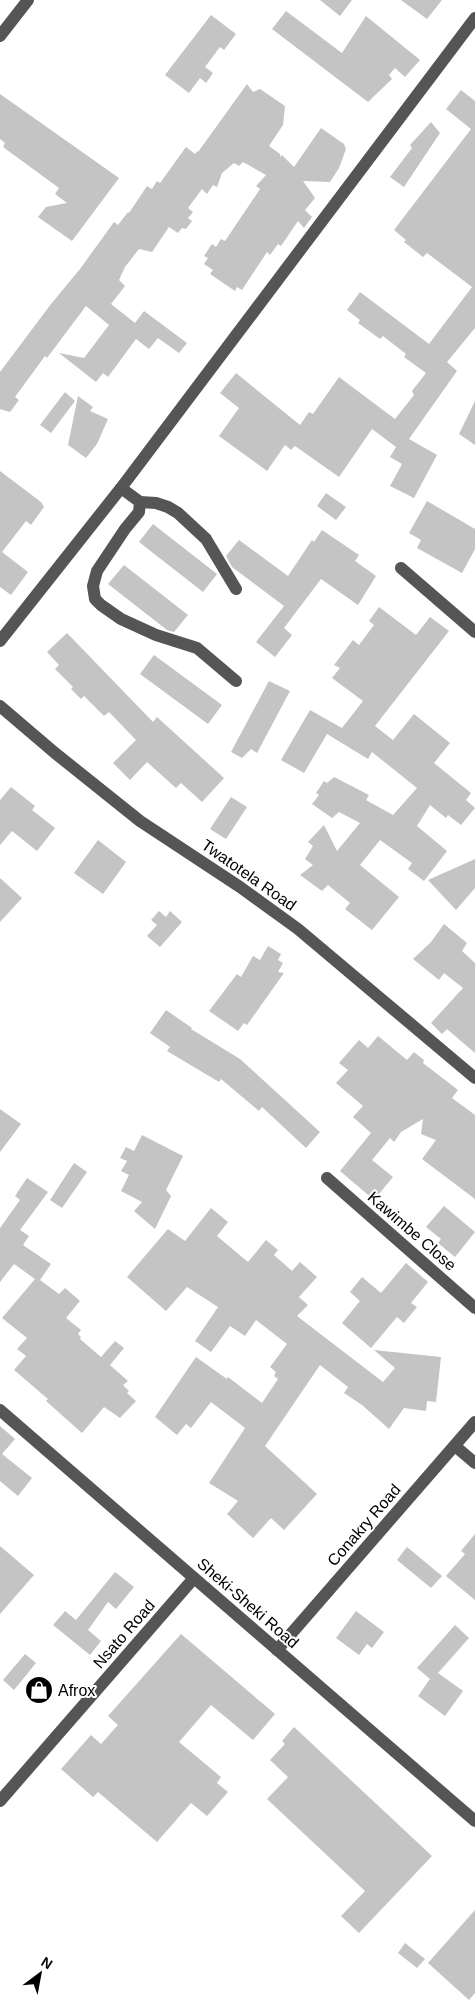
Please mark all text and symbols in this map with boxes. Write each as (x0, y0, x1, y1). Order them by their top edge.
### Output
street label: Twatotela Road (199, 836, 299, 914)
street label: Kawimbe Close (364, 1188, 460, 1274)
street label: Conakry Road (324, 1481, 404, 1569)
street label: Sheki-Sheki Road (194, 1555, 302, 1651)
street label: Nsato Road (90, 1597, 158, 1671)
shop icon: Afrox (24, 1675, 54, 1705)
place label: Afrox (58, 1682, 95, 1699)
north arrow (15, 1949, 65, 1999)
text: N (38, 1954, 55, 1972)

